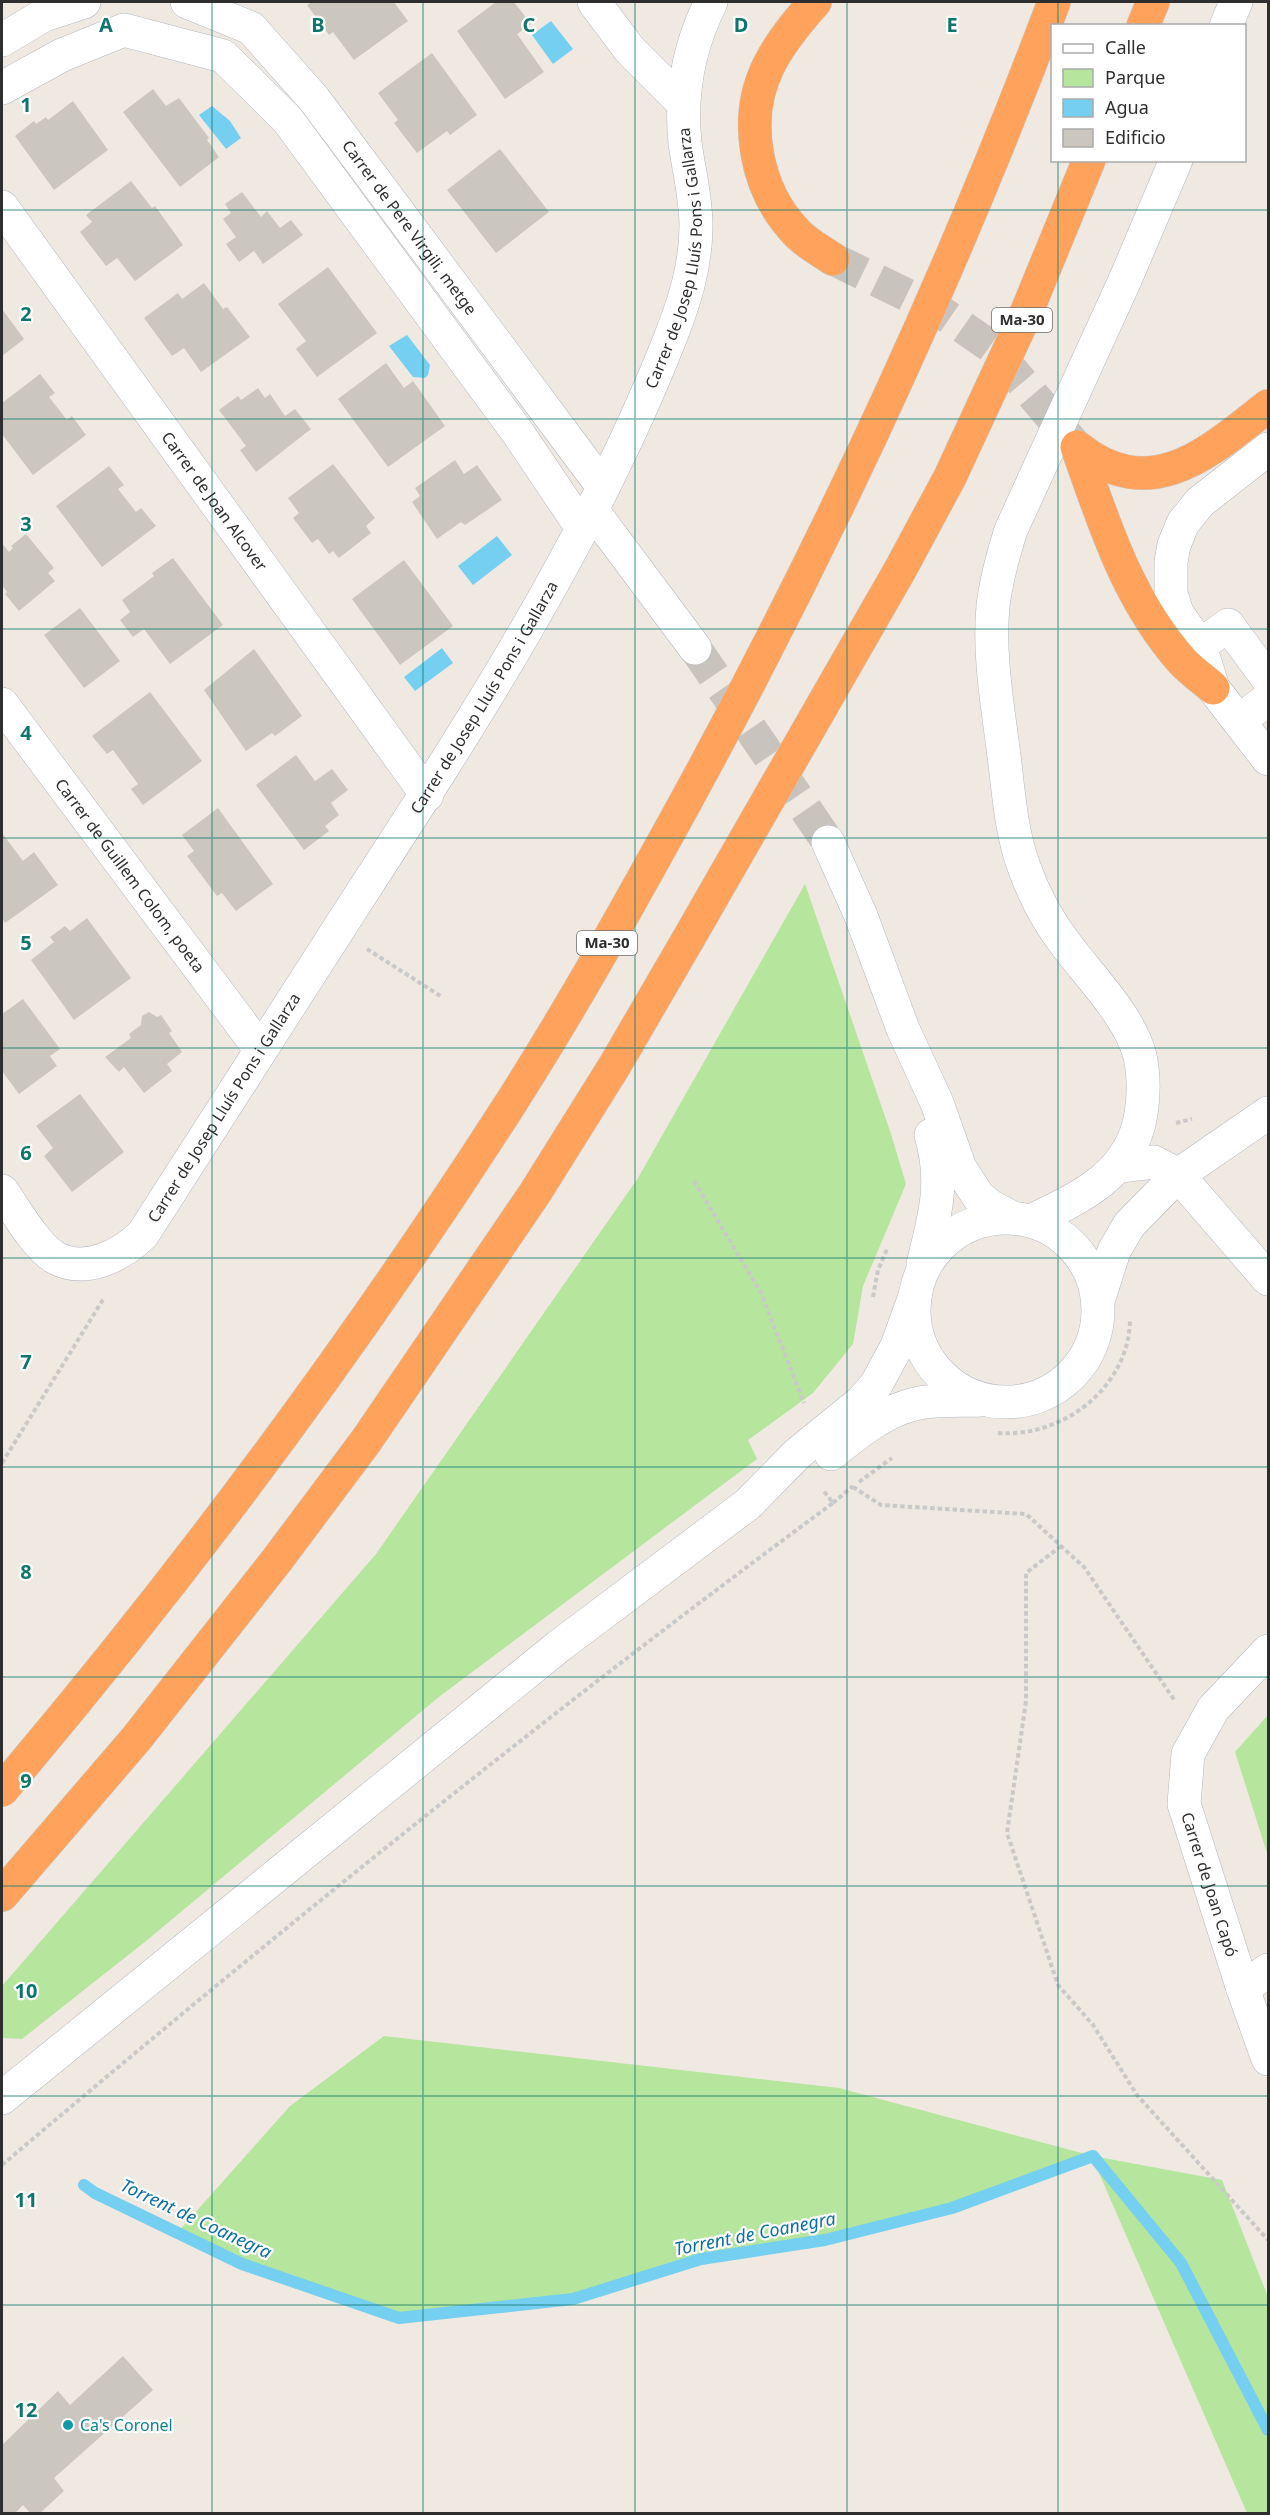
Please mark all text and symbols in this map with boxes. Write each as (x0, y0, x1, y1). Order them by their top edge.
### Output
text: A (99, 11, 113, 38)
text: B (311, 11, 325, 38)
text: C (523, 11, 536, 38)
text: D (734, 11, 748, 38)
text: E (946, 11, 958, 38)
legend (1051, 24, 1246, 162)
text: Calle (1105, 35, 1146, 59)
text: Parque (1105, 65, 1165, 89)
text: 1 (20, 91, 32, 118)
text: Agua (1105, 95, 1149, 119)
text: Edificio (1105, 125, 1166, 149)
street label: Carrer de Josep Lluís Pons i Gallarza (640, 127, 707, 392)
street label: Carrer de Pere Virgili, metge (337, 135, 482, 319)
text: 2 (20, 300, 32, 327)
road number: Ma-30 (992, 308, 1052, 332)
street label: Carrer de Joan Alcover (157, 427, 273, 576)
text: 3 (20, 510, 32, 537)
street label: Carrer de Josep Lluís Pons i Gallarza (405, 577, 563, 818)
text: 4 (20, 719, 32, 746)
street label: Carrer de Guillem Colom, poeta (50, 774, 210, 977)
text: 5 (20, 929, 32, 956)
road number: Ma-30 (577, 931, 637, 955)
street label: Carrer de Josep Lluís Pons i Gallarza (142, 989, 305, 1227)
text: 6 (20, 1139, 32, 1166)
text: 7 (20, 1348, 32, 1375)
text: 8 (20, 1558, 32, 1585)
text: 9 (20, 1767, 32, 1794)
street label: Carrer de Joan Capó (1176, 1809, 1243, 1960)
text: 10 (15, 1977, 37, 2004)
water label: Torrent de Coanegra (117, 2173, 276, 2264)
text: 11 (15, 2186, 37, 2213)
water label: Torrent de Coanegra (672, 2206, 837, 2260)
text: 12 (15, 2396, 37, 2423)
place label: Ca's Coronel (80, 2414, 173, 2436)
marker: Ca's Coronel (61, 2418, 75, 2432)

